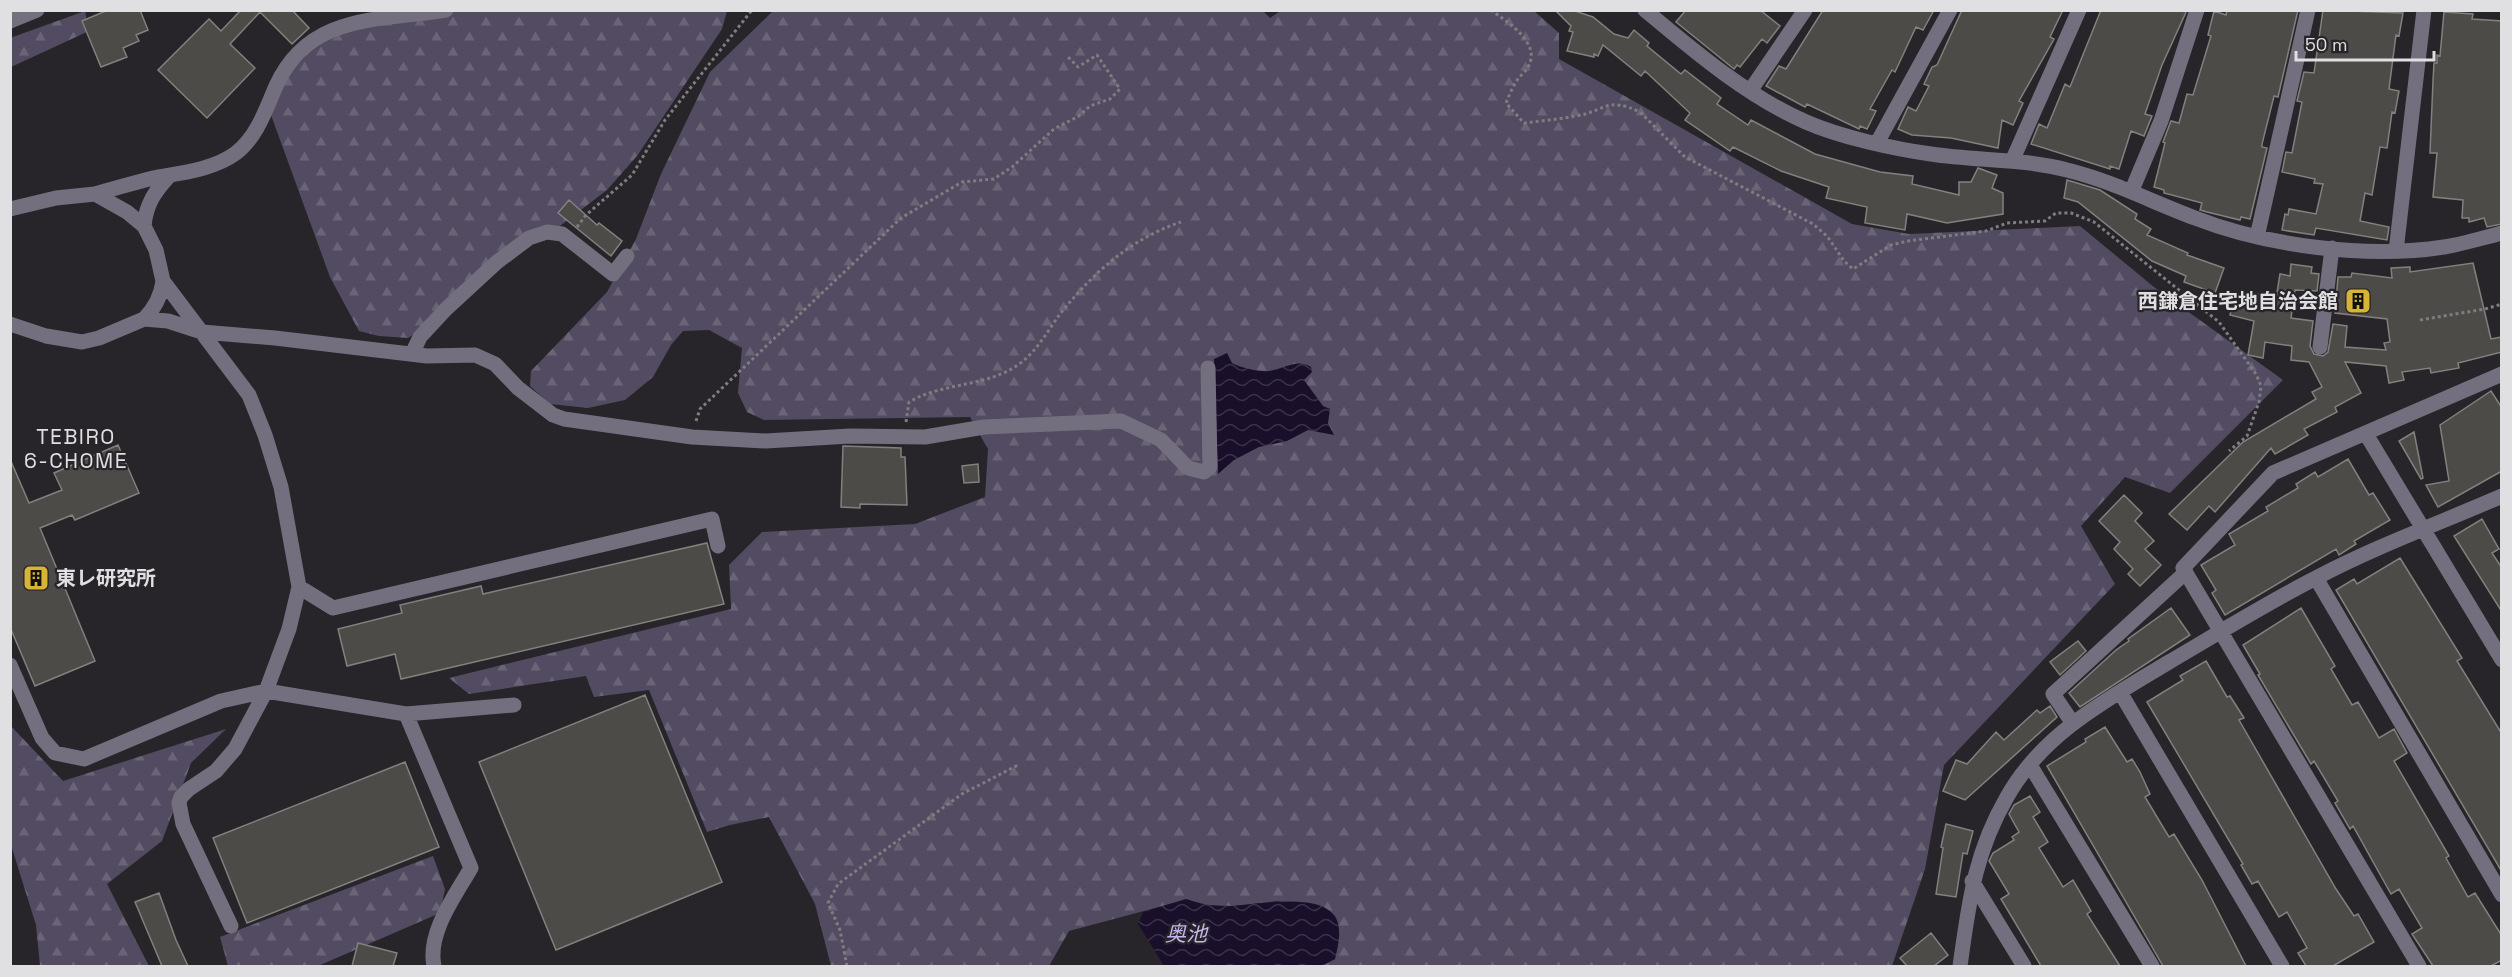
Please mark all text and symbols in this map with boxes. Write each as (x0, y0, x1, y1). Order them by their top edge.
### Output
scale bar (2296, 24, 2434, 62)
text: 50 m (2305, 33, 2347, 56)
building icon: 西鎌倉住宅地自治会館 (2343, 286, 2373, 316)
place label: 西鎌倉住宅地自治会館 (2138, 288, 2338, 314)
district label: TEBIRO 6-CHOME (24, 423, 128, 474)
building icon: 東レ研究所 (21, 563, 51, 593)
place label: 東レ研究所 (56, 565, 156, 591)
water label: 奥池 (1165, 920, 1209, 947)

